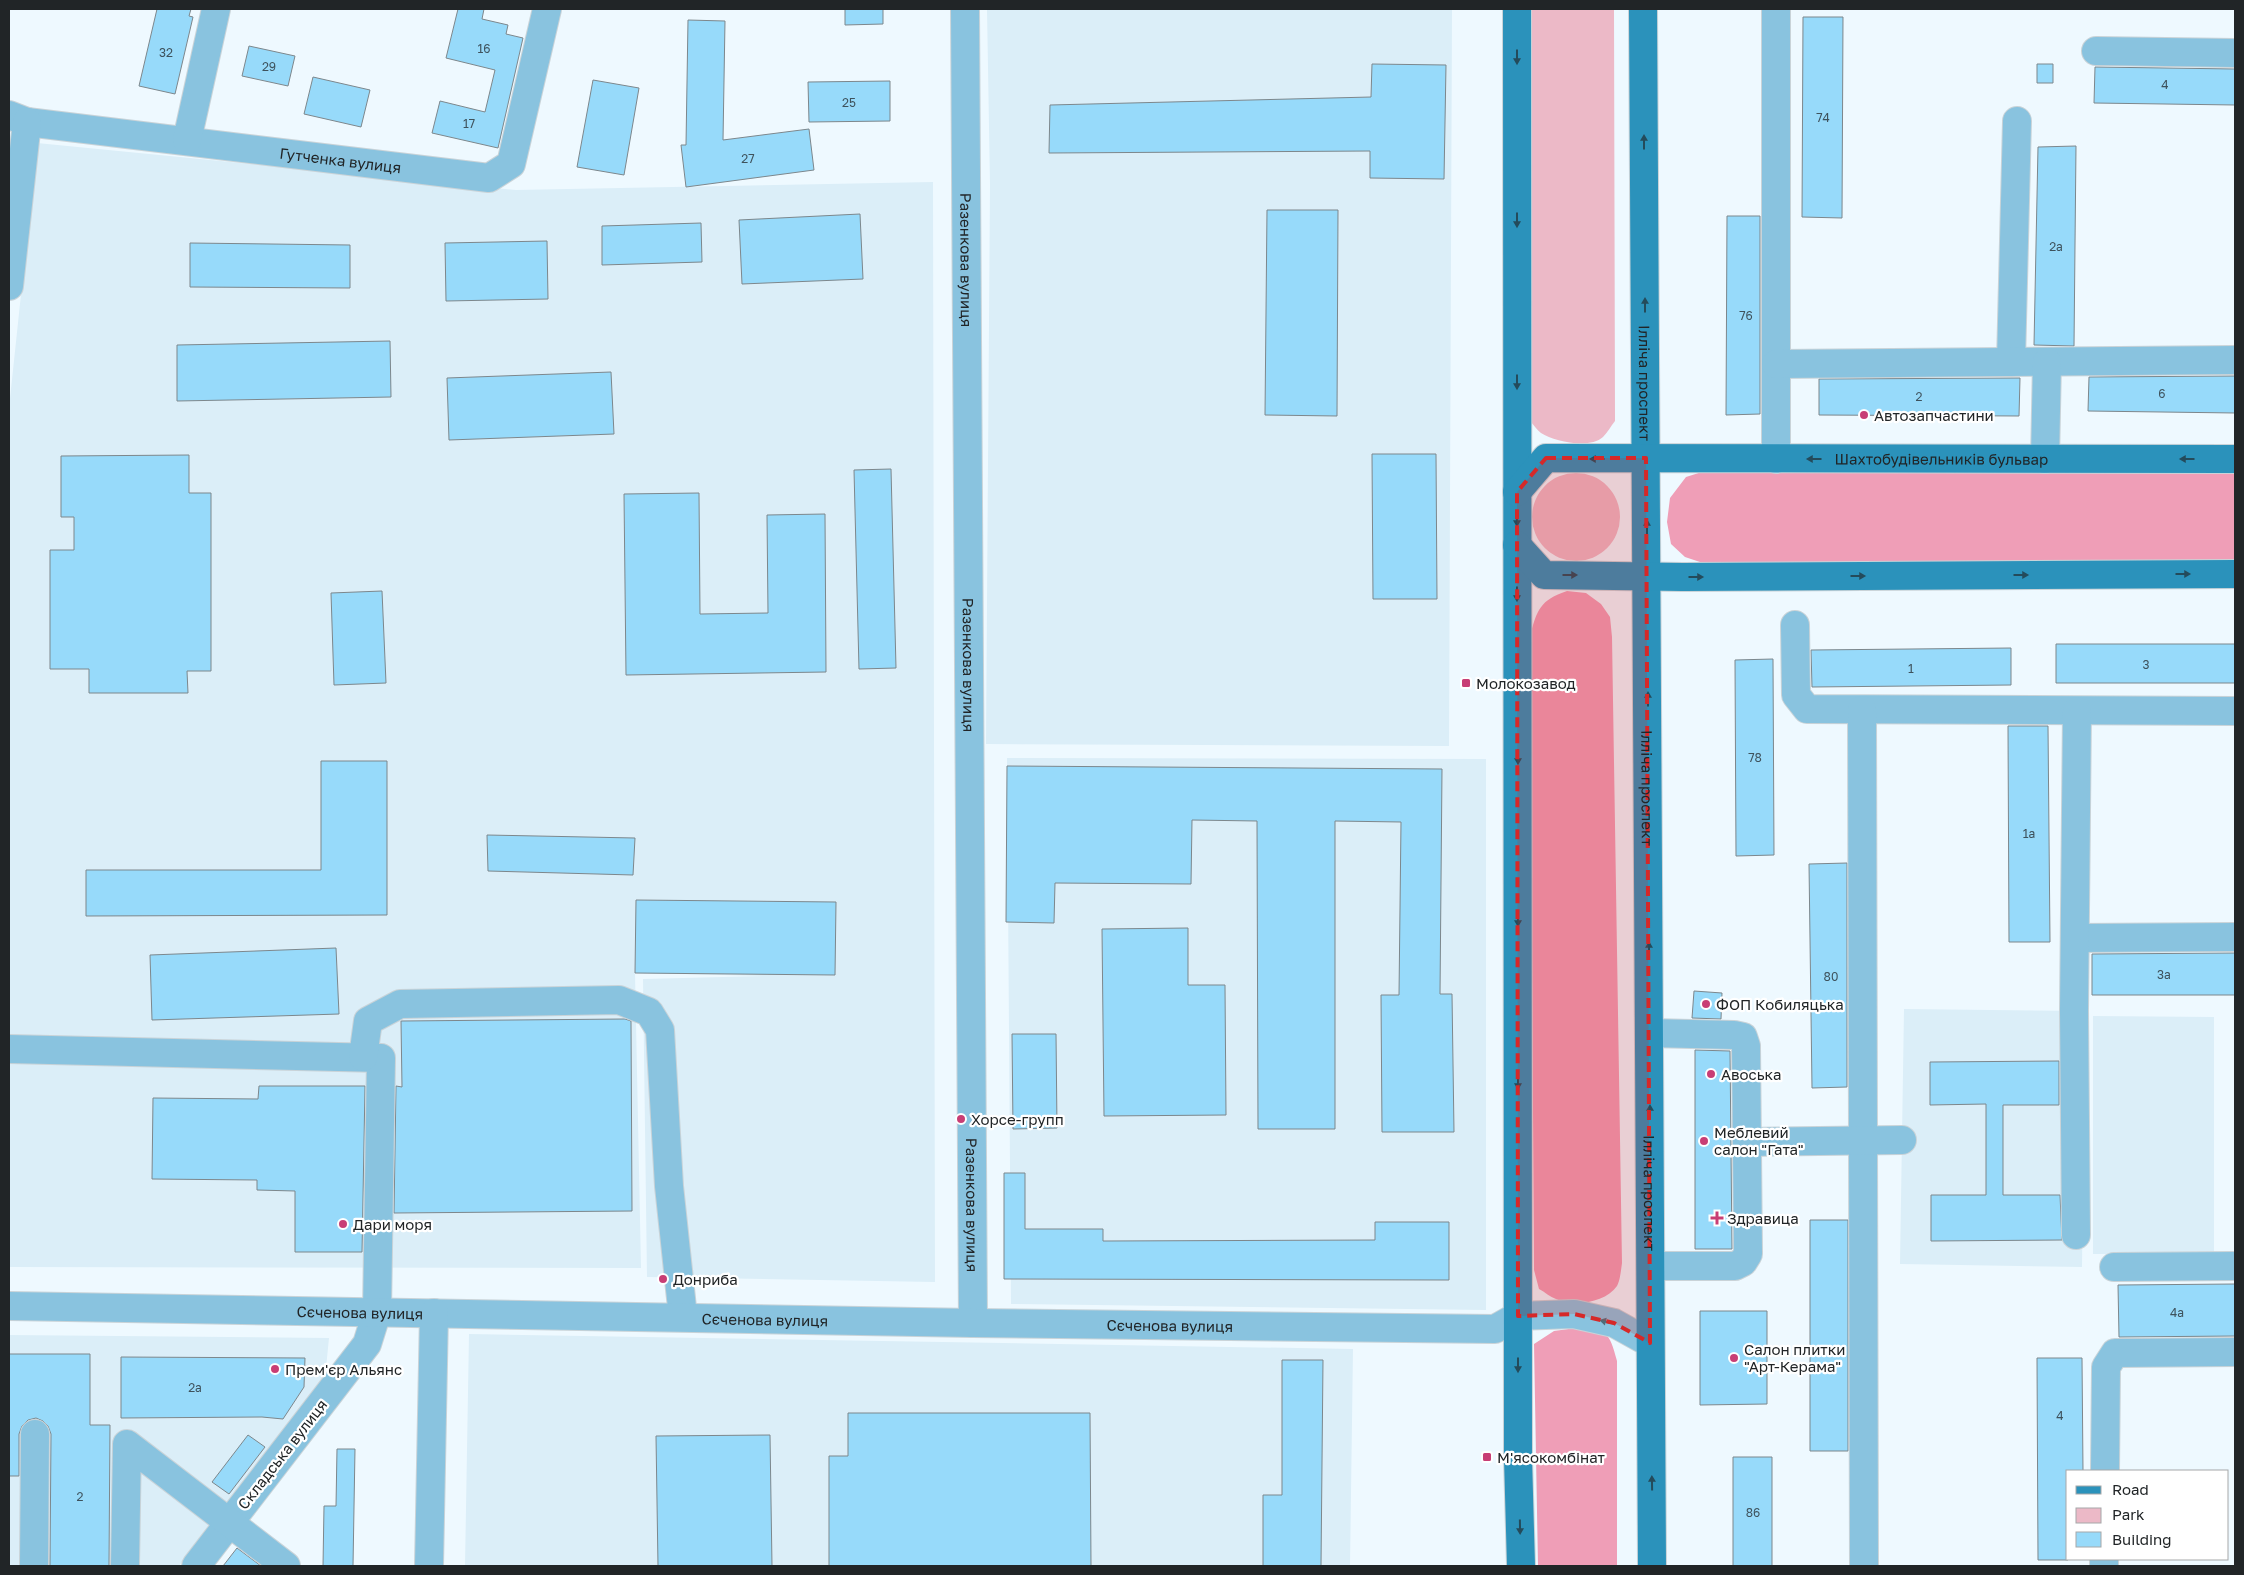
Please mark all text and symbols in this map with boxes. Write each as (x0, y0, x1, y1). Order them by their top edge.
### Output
house number: 16 (477, 41, 491, 56)
house number: 32 (159, 45, 173, 60)
one-way arrow (1513, 50, 1521, 66)
house number: 29 (262, 59, 276, 74)
house number: 4 (2161, 77, 2169, 92)
house number: 25 (842, 95, 856, 110)
house number: 74 (1816, 110, 1830, 125)
house number: 17 (463, 116, 475, 131)
one-way arrow (1640, 134, 1648, 150)
street label: Гутченка вулиця (279, 144, 402, 176)
house number: 27 (741, 151, 755, 166)
street label: Разенкова вулиця (957, 193, 976, 327)
one-way arrow (1513, 212, 1521, 228)
house number: 2а (2049, 239, 2063, 254)
one-way arrow (1641, 296, 1649, 312)
house number: 76 (1739, 308, 1753, 323)
street label: Ілліча проспект (1636, 325, 1655, 442)
one-way arrow (1513, 375, 1521, 391)
house number: 6 (2158, 386, 2166, 401)
house number: 2 (1916, 389, 1923, 404)
place label: Автозапчастини (1874, 406, 1994, 424)
marker: Автозапчастини (1858, 409, 1870, 421)
street label: Шахтобудівельників бульвар (1834, 449, 2048, 468)
one-way arrow (1589, 455, 1605, 463)
one-way arrow (1806, 455, 1822, 463)
one-way arrow (2178, 455, 2194, 463)
one-way arrow (1513, 511, 1521, 527)
one-way arrow (1643, 518, 1651, 534)
one-way arrow (2175, 570, 2191, 578)
one-way arrow (1562, 571, 1578, 579)
one-way arrow (2013, 571, 2029, 579)
one-way arrow (1850, 572, 1866, 580)
one-way arrow (1688, 573, 1704, 581)
one-way arrow (1513, 586, 1521, 602)
street label: Разенкова вулиця (960, 598, 978, 732)
house number: 3 (2142, 657, 2150, 672)
house number: 1 (1908, 661, 1914, 676)
place label: Молокозавод (1476, 674, 1576, 692)
marker: Молокозавод (1460, 677, 1472, 689)
one-way arrow (1644, 691, 1652, 707)
street label: Ілліча проспект (1638, 730, 1657, 847)
one-way arrow (1514, 749, 1522, 765)
house number: 78 (1748, 750, 1762, 765)
house number: 1а (2023, 826, 2035, 841)
one-way arrow (1514, 911, 1522, 927)
one-way arrow (1645, 941, 1653, 957)
house number: 3а (2157, 967, 2171, 982)
house number: 80 (1824, 969, 1838, 984)
place label: ФОП Кобиляцька (1716, 995, 1844, 1013)
marker: ФОП Кобиляцька (1700, 998, 1712, 1010)
place label: Авоська (1721, 1065, 1782, 1083)
marker: Авоська (1705, 1068, 1717, 1080)
one-way arrow (1514, 1074, 1522, 1090)
one-way arrow (1646, 1104, 1654, 1120)
place label: Хорсе-групп (971, 1110, 1064, 1128)
marker: Хорсе-групп (955, 1113, 967, 1125)
place label: Меблевий салон "Гата" (1714, 1123, 1804, 1158)
street label: Ілліча проспект (1641, 1135, 1659, 1252)
marker: Меблевий салон "Гата" (1698, 1135, 1710, 1147)
street label: Разенкова вулиця (963, 1138, 982, 1272)
place label: Здравица (1727, 1209, 1799, 1227)
marker: Здравица (1711, 1212, 1723, 1224)
place label: Дари моря (353, 1215, 432, 1233)
marker: Дари моря (337, 1218, 349, 1230)
place label: Донриба (673, 1270, 738, 1288)
marker: Донриба (657, 1273, 669, 1285)
street label: Сєченова вулиця (297, 1302, 423, 1322)
house number: 4а (2170, 1305, 2184, 1320)
street label: Сєченова вулиця (701, 1309, 828, 1329)
street label: Сєченова вулиця (1106, 1316, 1233, 1335)
one-way arrow (1599, 1318, 1615, 1326)
place label: Салон плитки "Арт-Керама" (1744, 1340, 1845, 1375)
marker: Салон плитки "Арт-Керама" (1728, 1352, 1740, 1364)
one-way arrow (1514, 1357, 1522, 1373)
place label: Прем'єр Альянс (285, 1360, 402, 1378)
marker: Прем'єр Альянс (269, 1363, 281, 1375)
house number: 2а (188, 1380, 202, 1395)
street label: Складська вулиця (234, 1396, 330, 1512)
house number: 4 (2056, 1408, 2064, 1423)
place label: М'ясокомбінат (1497, 1448, 1605, 1466)
marker: М'ясокомбінат (1481, 1451, 1493, 1463)
legend (2066, 1470, 2229, 1560)
one-way arrow (1648, 1474, 1656, 1490)
text: Road (2112, 1480, 2149, 1498)
house number: 2 (77, 1489, 84, 1504)
house number: 86 (1746, 1505, 1760, 1520)
text: Park (2112, 1505, 2145, 1523)
one-way arrow (1516, 1519, 1524, 1535)
text: Building (2112, 1530, 2172, 1548)

